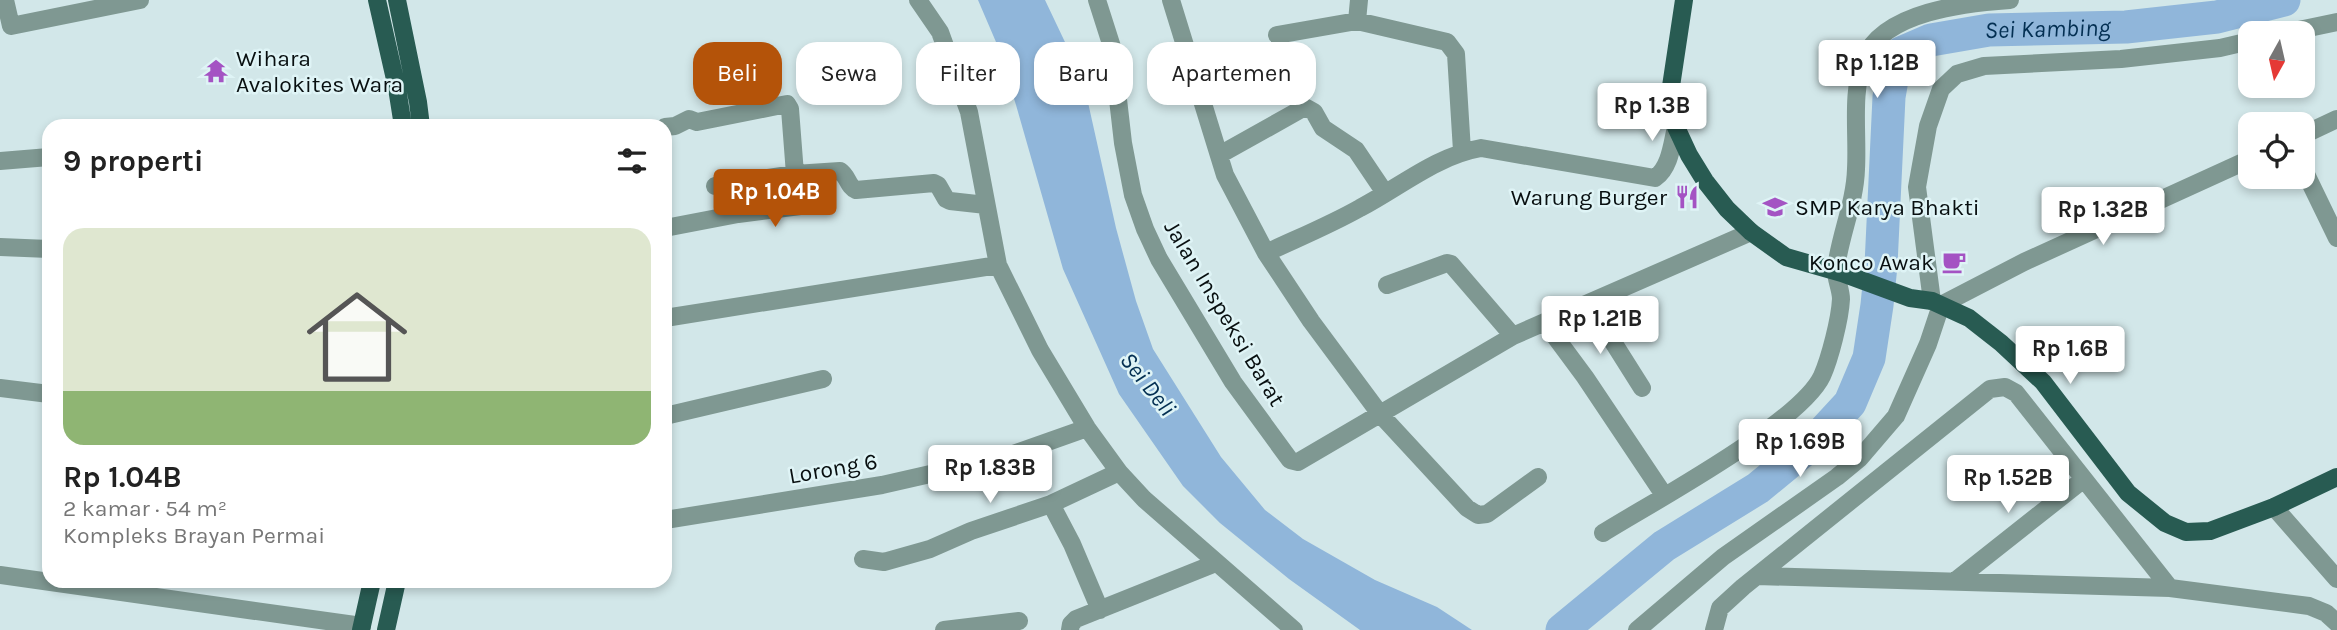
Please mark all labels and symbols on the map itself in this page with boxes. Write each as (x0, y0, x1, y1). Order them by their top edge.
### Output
water label: Sei Kambing (1984, 13, 2111, 44)
north arrow (2238, 21, 2315, 98)
pin: Rp 1.12B (1805, 41, 1949, 100)
place label: Wihara Avalokites Wara (236, 45, 403, 98)
temple icon: Wihara Avalokites Wara (202, 57, 230, 85)
pin: Rp 1.3B (1587, 83, 1717, 143)
pin: Rp 1.04B (703, 170, 847, 229)
restaurant icon: Warung Burger (1673, 183, 1701, 211)
place label: Warung Burger (1511, 184, 1668, 211)
pin: Rp 1.32B (2031, 188, 2175, 247)
school or university icon: SMP Karya Bhakti (1761, 193, 1789, 221)
place label: SMP Karya Bhakti (1795, 194, 1980, 221)
street label: Jalan Inspeksi Barat (1158, 215, 1291, 411)
cafe icon: Konco Awak (1940, 248, 1968, 276)
place label: Konco Awak (1809, 249, 1934, 276)
pin: Rp 1.21B (1528, 296, 1672, 356)
pin: Rp 1.6B (2005, 326, 2135, 386)
water label: Sei Deli (1114, 346, 1182, 422)
pin: Rp 1.69B (1728, 420, 1872, 479)
pin: Rp 1.83B (918, 446, 1062, 505)
street label: Lorong 6 (787, 447, 880, 490)
pin: Rp 1.52B (1936, 456, 2080, 515)

